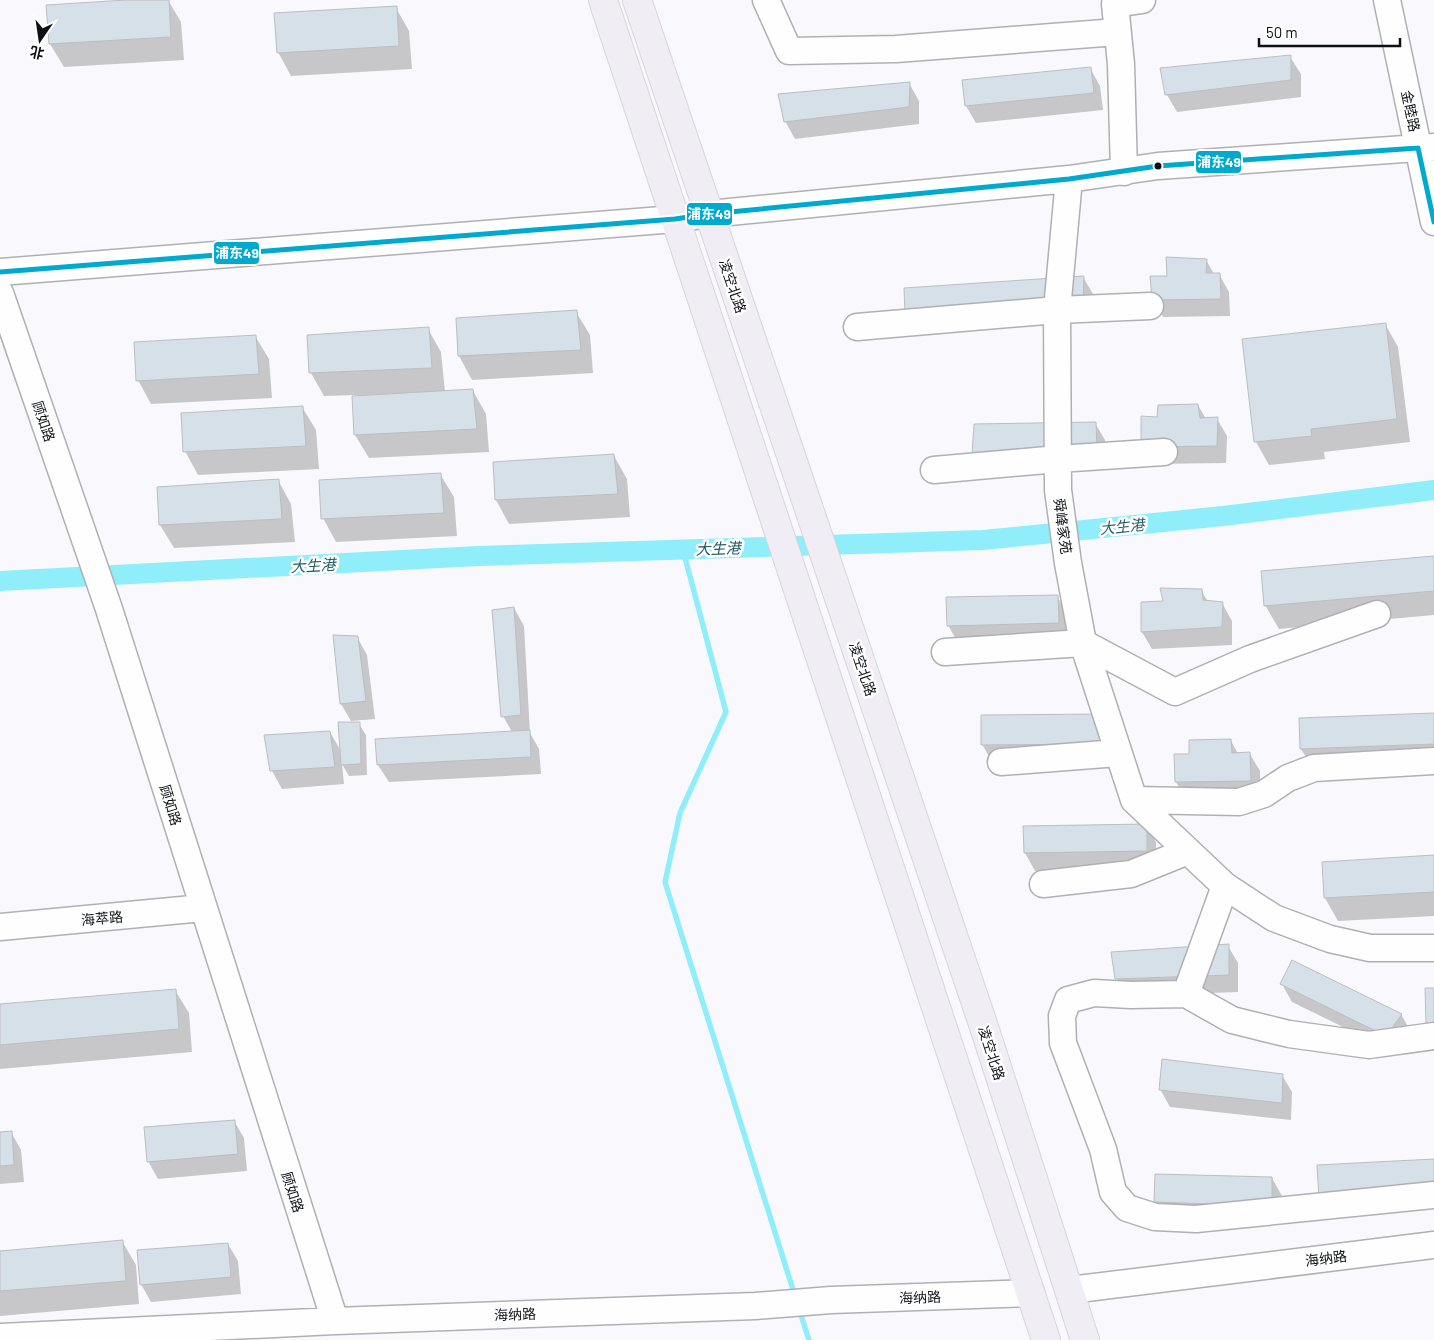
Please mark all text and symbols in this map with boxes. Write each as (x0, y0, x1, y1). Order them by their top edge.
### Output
north arrow (15, 15, 65, 65)
scale bar (1259, 15, 1400, 47)
text: 50 m (1266, 23, 1298, 41)
text: 北 (28, 43, 46, 63)
street label: 金睦路 (1398, 89, 1424, 133)
line badge: 浦东49 (1195, 150, 1242, 174)
text: 浦东49 (1197, 153, 1241, 170)
unlabelled marker (1153, 161, 1163, 171)
line badge: 浦东49 (686, 202, 733, 226)
text: 浦东49 (687, 205, 731, 222)
line badge: 浦东49 (213, 241, 260, 265)
text: 浦东49 (215, 244, 259, 261)
street label: 凌空北路 (716, 257, 750, 315)
street label: 顾如路 (29, 398, 59, 444)
street label: 舜峰家苑 (1051, 497, 1075, 555)
water label: 大生港 (1099, 514, 1147, 537)
water label: 大生港 (695, 538, 743, 558)
water label: 大生港 (290, 555, 338, 575)
street label: 凌空北路 (846, 640, 880, 698)
street label: 顾如路 (157, 782, 185, 828)
street label: 海萃路 (80, 908, 124, 928)
street label: 凌空北路 (975, 1024, 1009, 1082)
street label: 顾如路 (278, 1169, 308, 1215)
street label: 海纳路 (1304, 1247, 1348, 1269)
street label: 海纳路 (899, 1288, 941, 1306)
street label: 海纳路 (494, 1305, 536, 1323)

